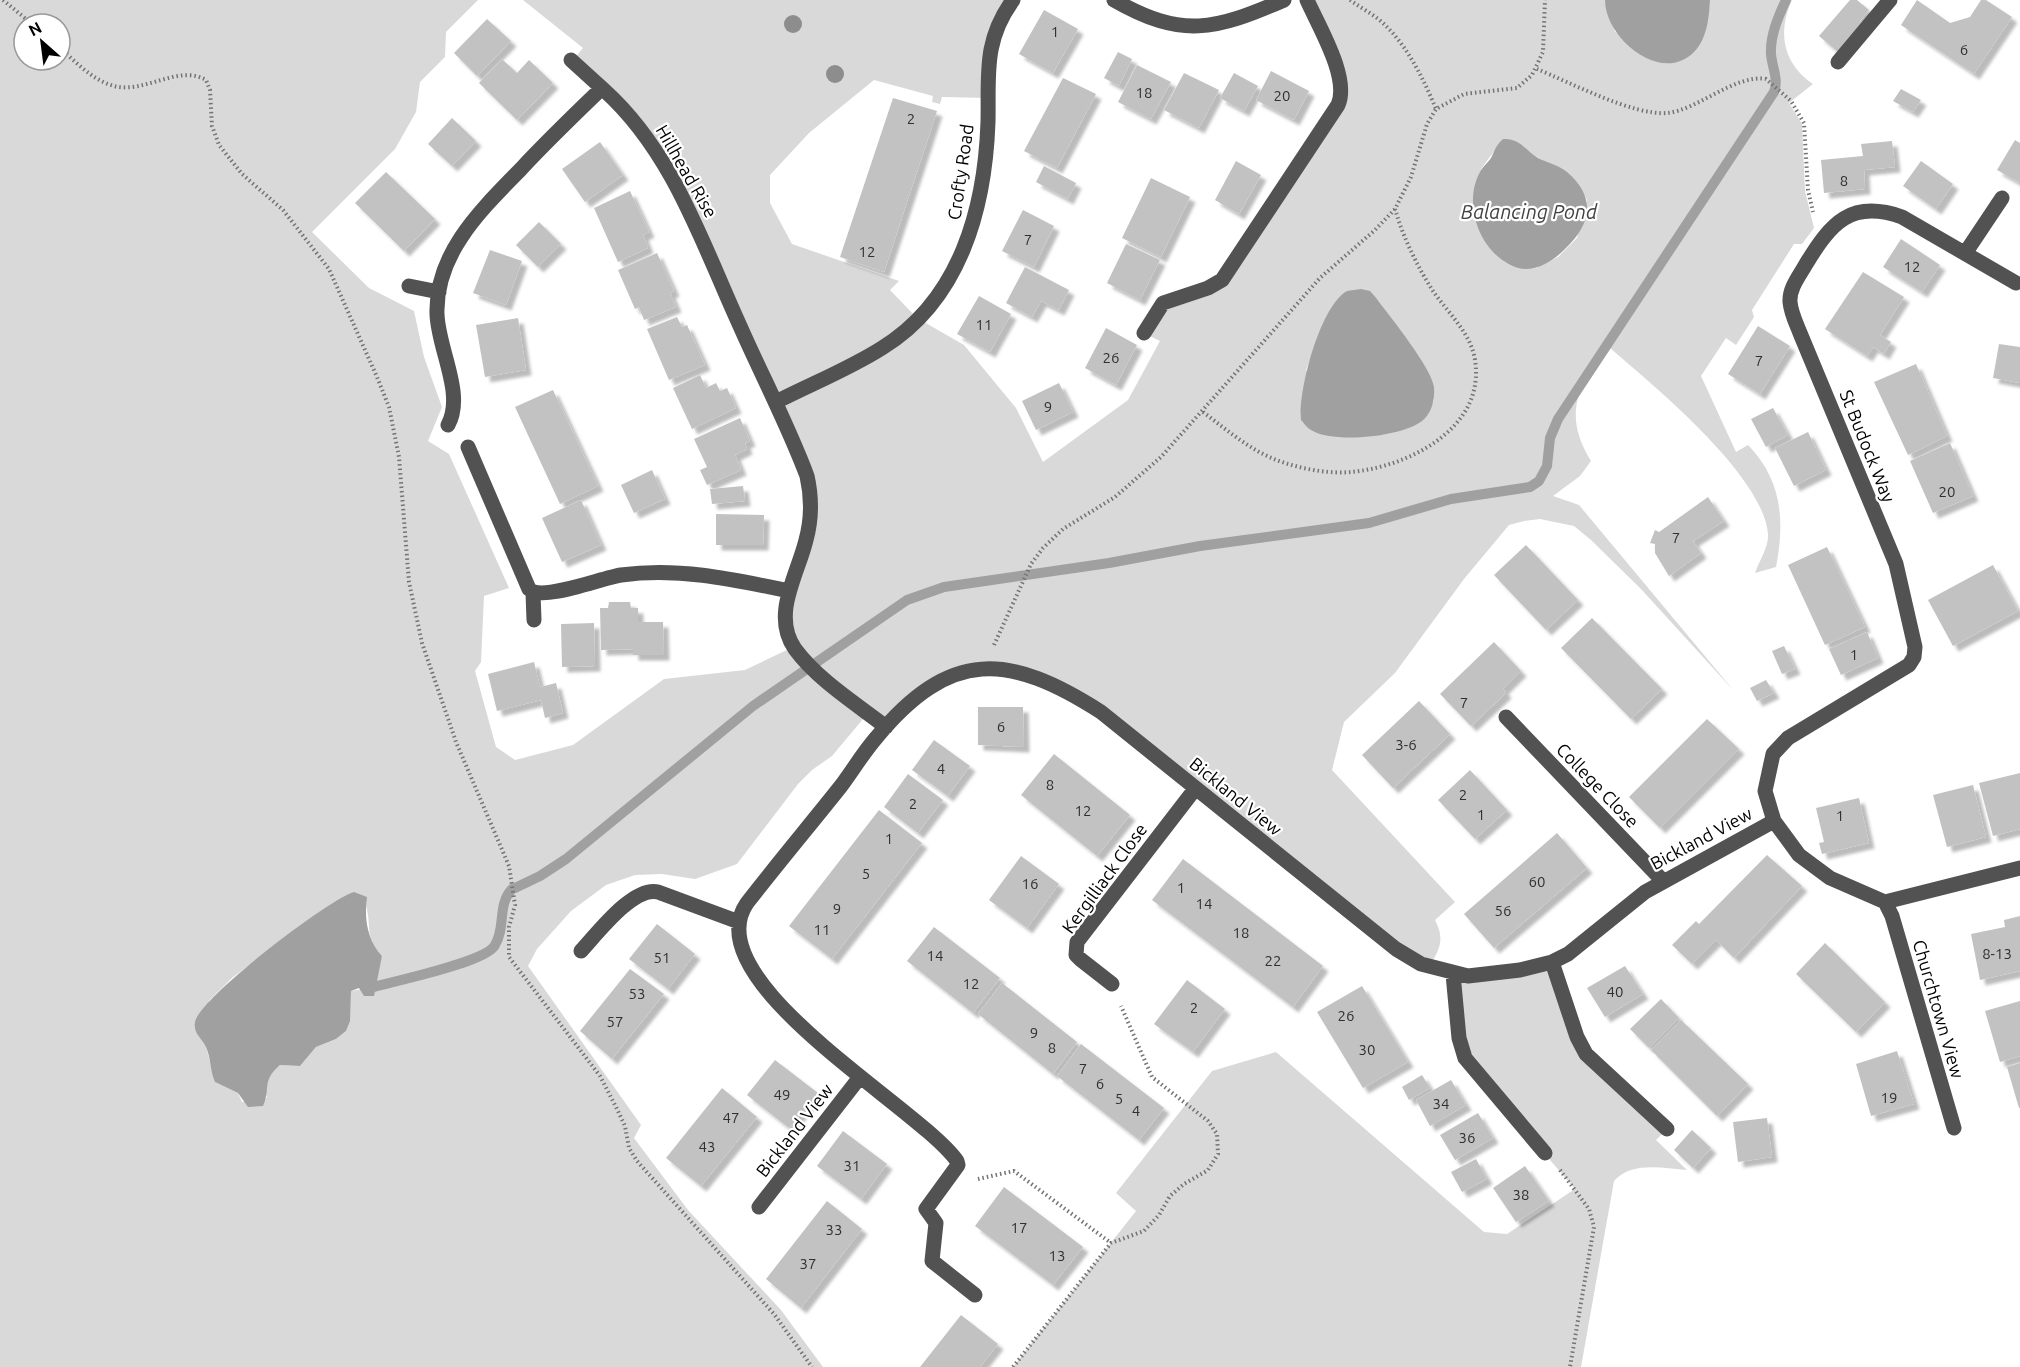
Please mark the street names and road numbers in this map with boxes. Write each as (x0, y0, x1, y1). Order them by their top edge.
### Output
street label: Hillhead Rise (652, 121, 722, 221)
street label: Crofty Road (943, 123, 977, 221)
street label: St Budock Way (1836, 387, 1900, 505)
street label: College Close (1553, 739, 1643, 831)
street label: Bickland View (1186, 753, 1286, 839)
street label: Bickland View (1647, 803, 1755, 873)
street label: Kergilliack Close (1057, 819, 1151, 937)
street label: Churchtown View (1910, 937, 1968, 1081)
street label: Bickland View (751, 1080, 837, 1180)

